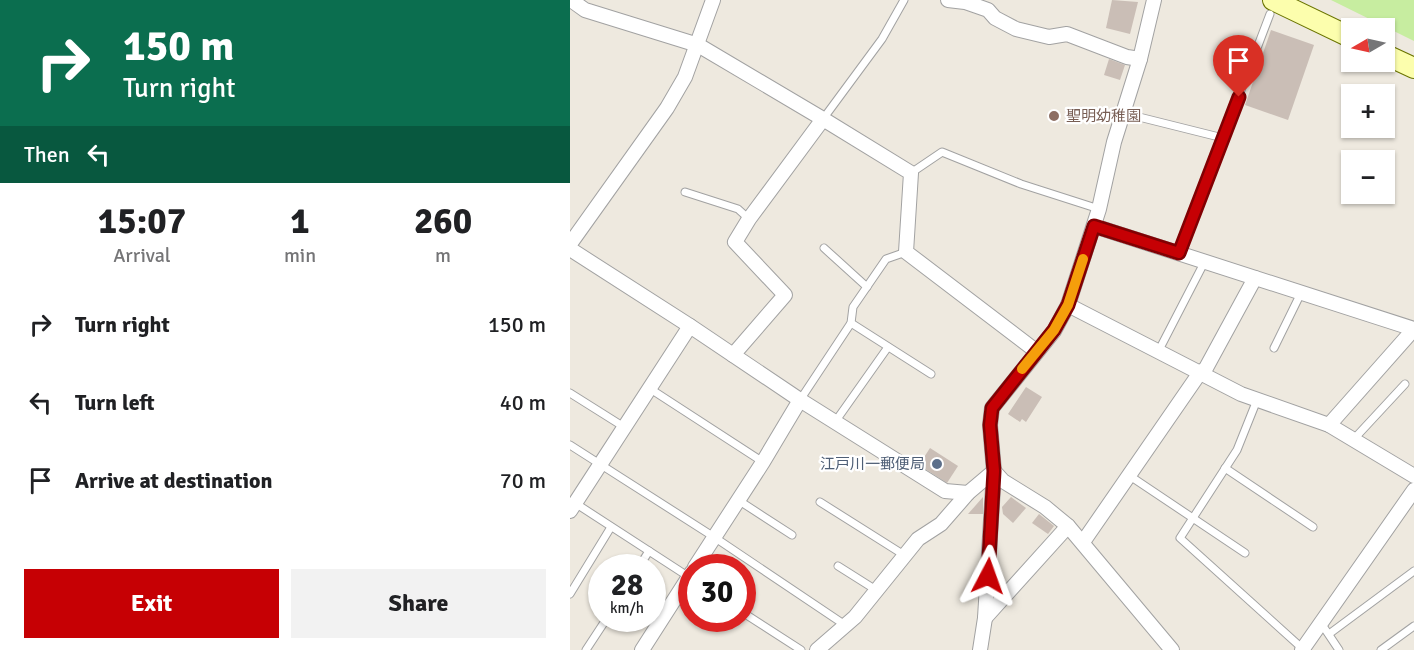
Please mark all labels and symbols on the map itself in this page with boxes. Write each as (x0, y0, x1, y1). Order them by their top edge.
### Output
north arrow (1341, 18, 1395, 72)
pin (1213, 35, 1264, 97)
place label: 聖明幼稚園 (1066, 107, 1141, 125)
marker: 聖明幼稚園 (1047, 109, 1061, 123)
place label: 江戸川一郵便局 (820, 455, 925, 473)
marker: 江戸川一郵便局 (930, 457, 944, 471)
position arrow (956, 544, 1020, 608)
speed limit sign: 30 (678, 554, 756, 632)

